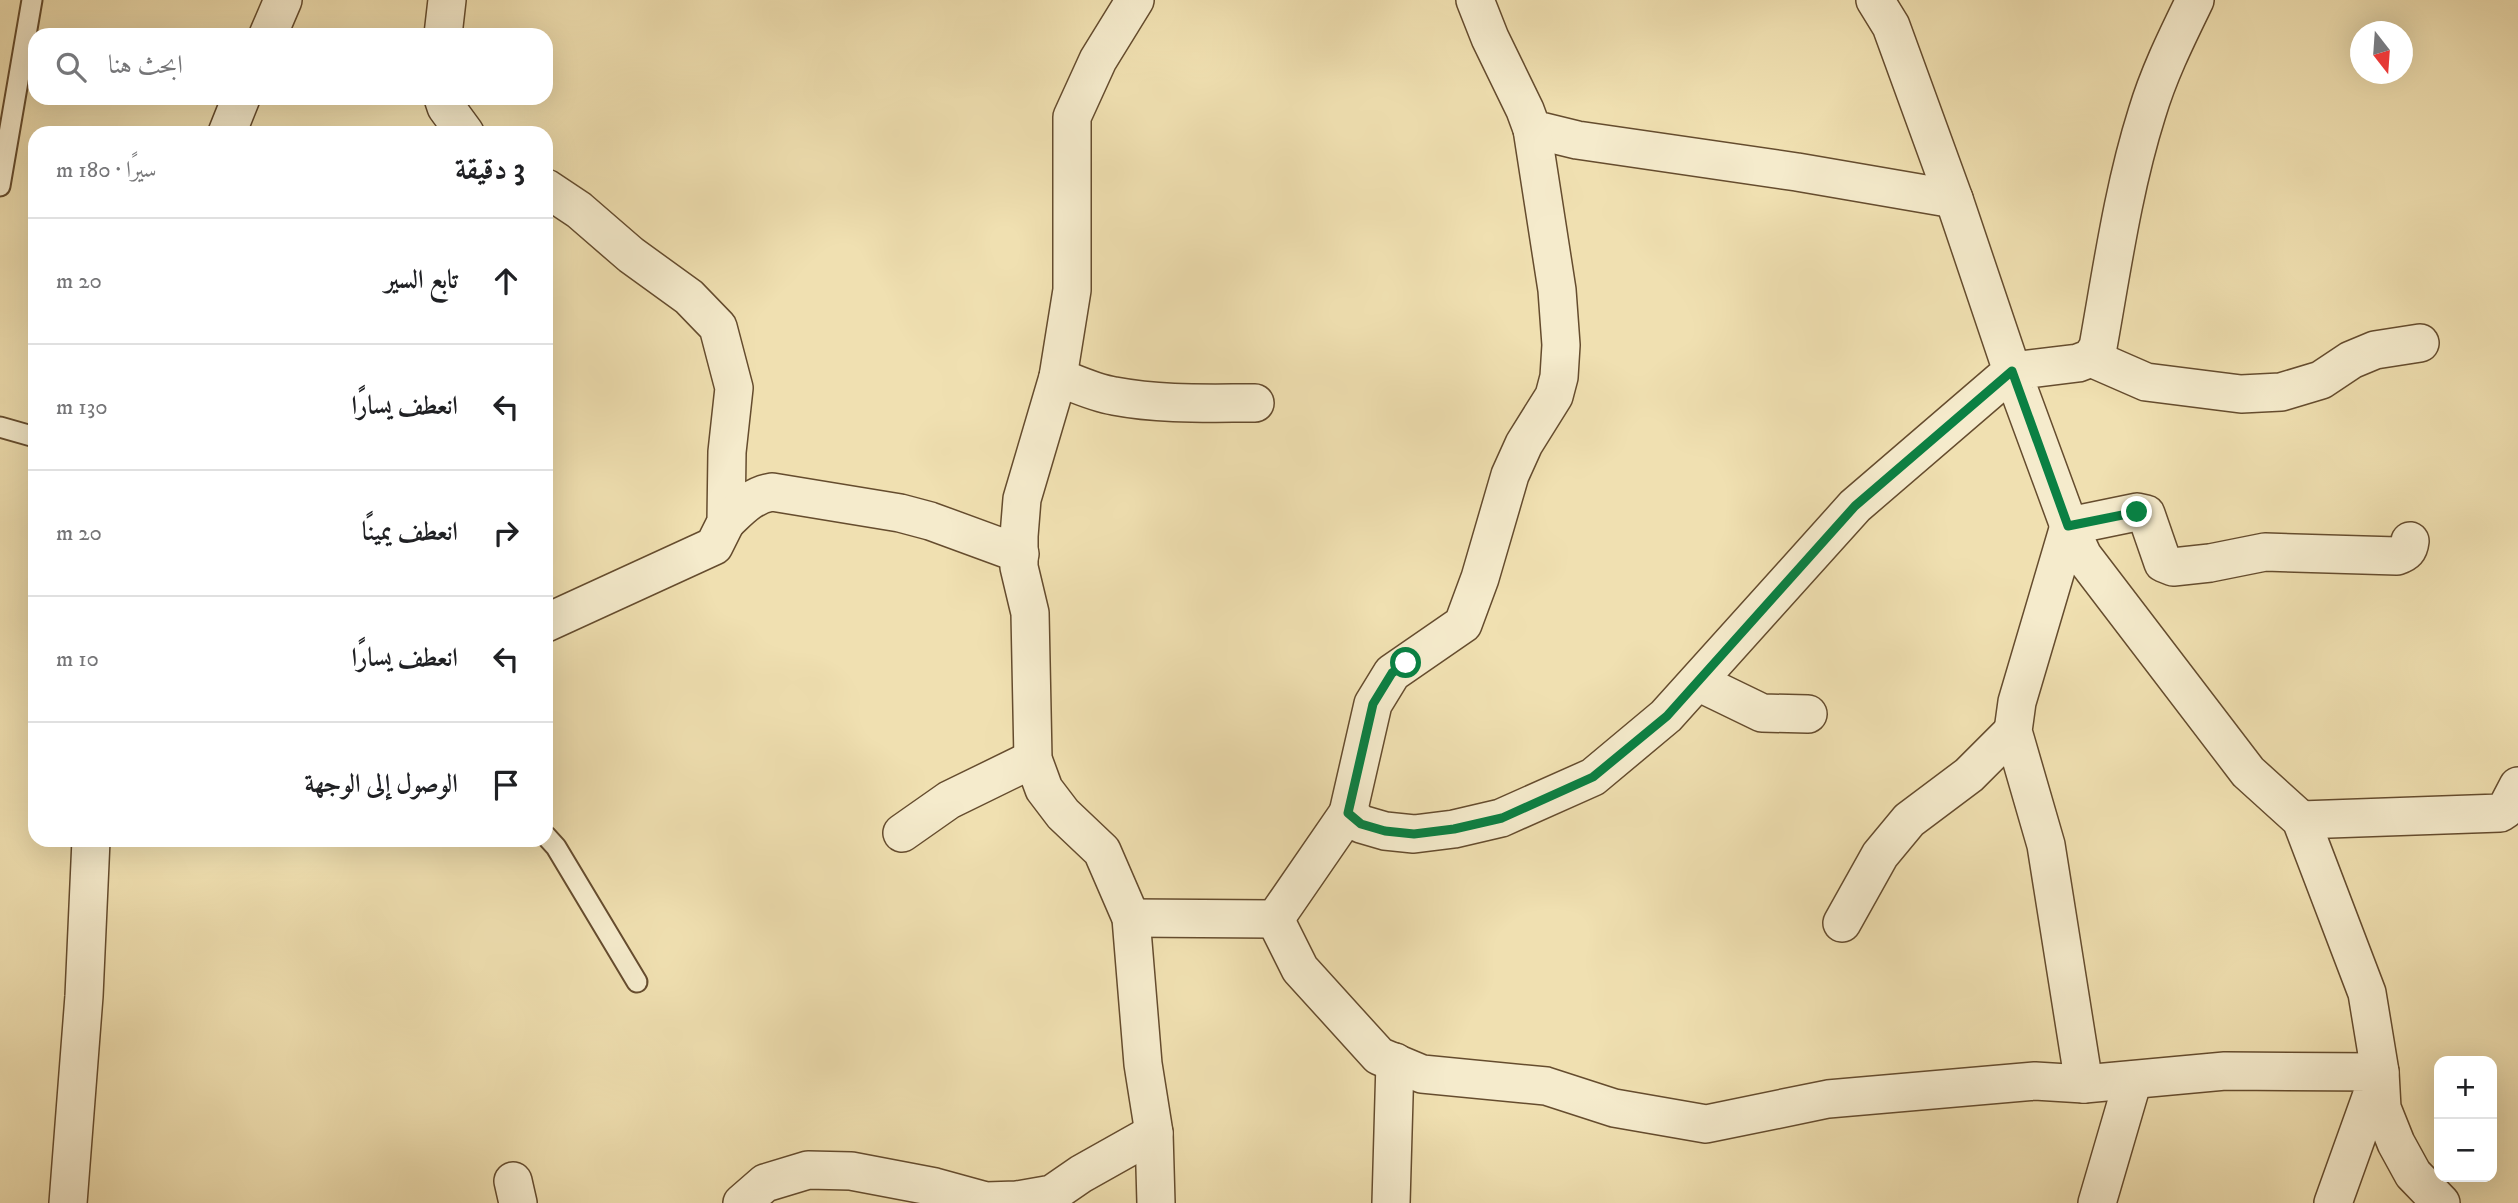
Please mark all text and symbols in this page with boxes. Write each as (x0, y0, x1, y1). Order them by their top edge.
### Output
north arrow (2350, 21, 2413, 84)
search box (28, 28, 553, 105)
icon: search (52, 48, 90, 86)
text: ابحث هنا (108, 49, 183, 82)
text: 3 دقيقة (455, 152, 525, 189)
text: سيرًا · 180 m (56, 156, 157, 185)
icon: ahead (487, 262, 525, 300)
text: تابع السير (385, 264, 458, 297)
text: 20 m (56, 267, 102, 296)
icon: left (487, 388, 525, 426)
text: انعطف يسارًا (351, 390, 458, 423)
text: 130 m (56, 393, 108, 422)
route end (2121, 496, 2152, 527)
icon: right (487, 514, 525, 552)
text: انعطف يمينًا (362, 516, 458, 549)
text: 20 m (56, 519, 102, 548)
icon: left (487, 640, 525, 678)
text: انعطف يسارًا (351, 642, 458, 675)
text: 10 m (56, 645, 99, 674)
route start (1390, 647, 1421, 678)
icon: arrive (487, 766, 525, 804)
text: الوصول إلى الوجهة (304, 768, 458, 801)
map controls (2434, 1056, 2497, 1182)
button: + (2434, 1056, 2497, 1119)
button: − (2434, 1119, 2497, 1182)

